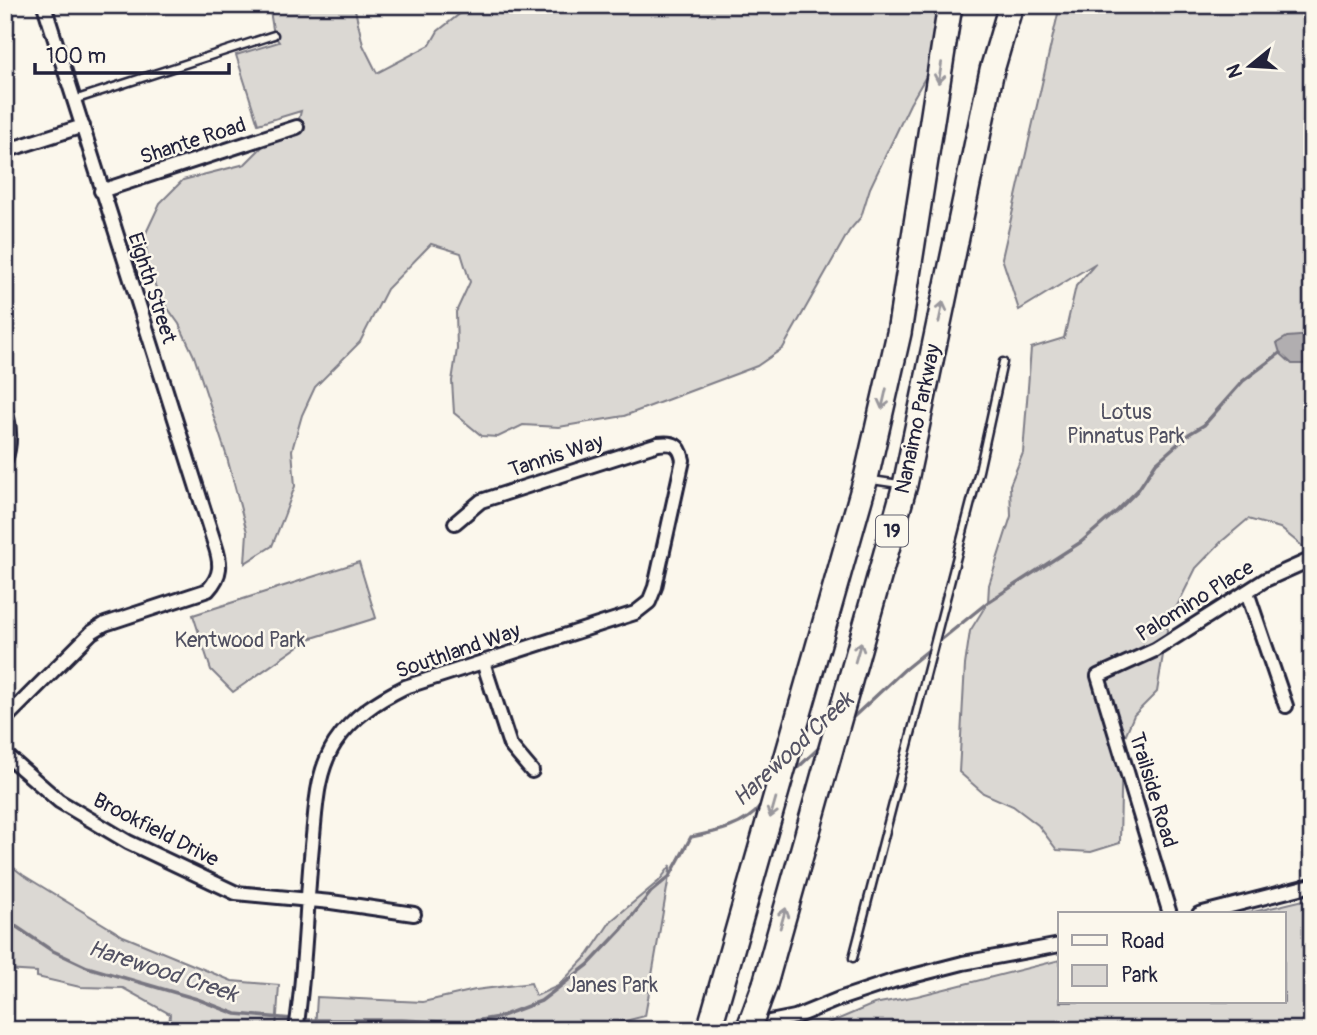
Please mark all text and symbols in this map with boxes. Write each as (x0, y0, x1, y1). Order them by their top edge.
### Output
scale bar (35, 32, 229, 76)
north arrow (1216, 32, 1286, 102)
text: 100 m (46, 43, 106, 70)
one-way arrow (933, 61, 946, 84)
text: N (1221, 61, 1248, 81)
street label: Shante Road (137, 111, 249, 171)
street label: Eighth Street (121, 229, 183, 347)
one-way arrow (934, 301, 948, 324)
street label: Nanaimo Parkway (889, 342, 947, 496)
one-way arrow (877, 387, 890, 410)
park label: Lotus Pinnatus Park (1067, 399, 1185, 450)
street label: Tannis Way (505, 428, 607, 484)
road number: 19 (876, 516, 908, 546)
street label: Palomino Place (1131, 554, 1259, 648)
street label: Southland Way (392, 617, 524, 685)
park label: Kentwood Park (174, 627, 306, 654)
one-way arrow (852, 641, 865, 664)
water label: Harewood Creek (726, 684, 861, 812)
street label: Trailside Road (1123, 729, 1183, 851)
street label: Brookfield Drive (89, 787, 224, 874)
one-way arrow (766, 797, 779, 819)
one-way arrow (778, 908, 791, 930)
legend (1058, 912, 1286, 1004)
text: Road (1121, 928, 1165, 955)
water label: Harewood Creek (85, 933, 244, 1009)
text: Park (1121, 962, 1158, 989)
park label: Janes Park (566, 972, 658, 999)

